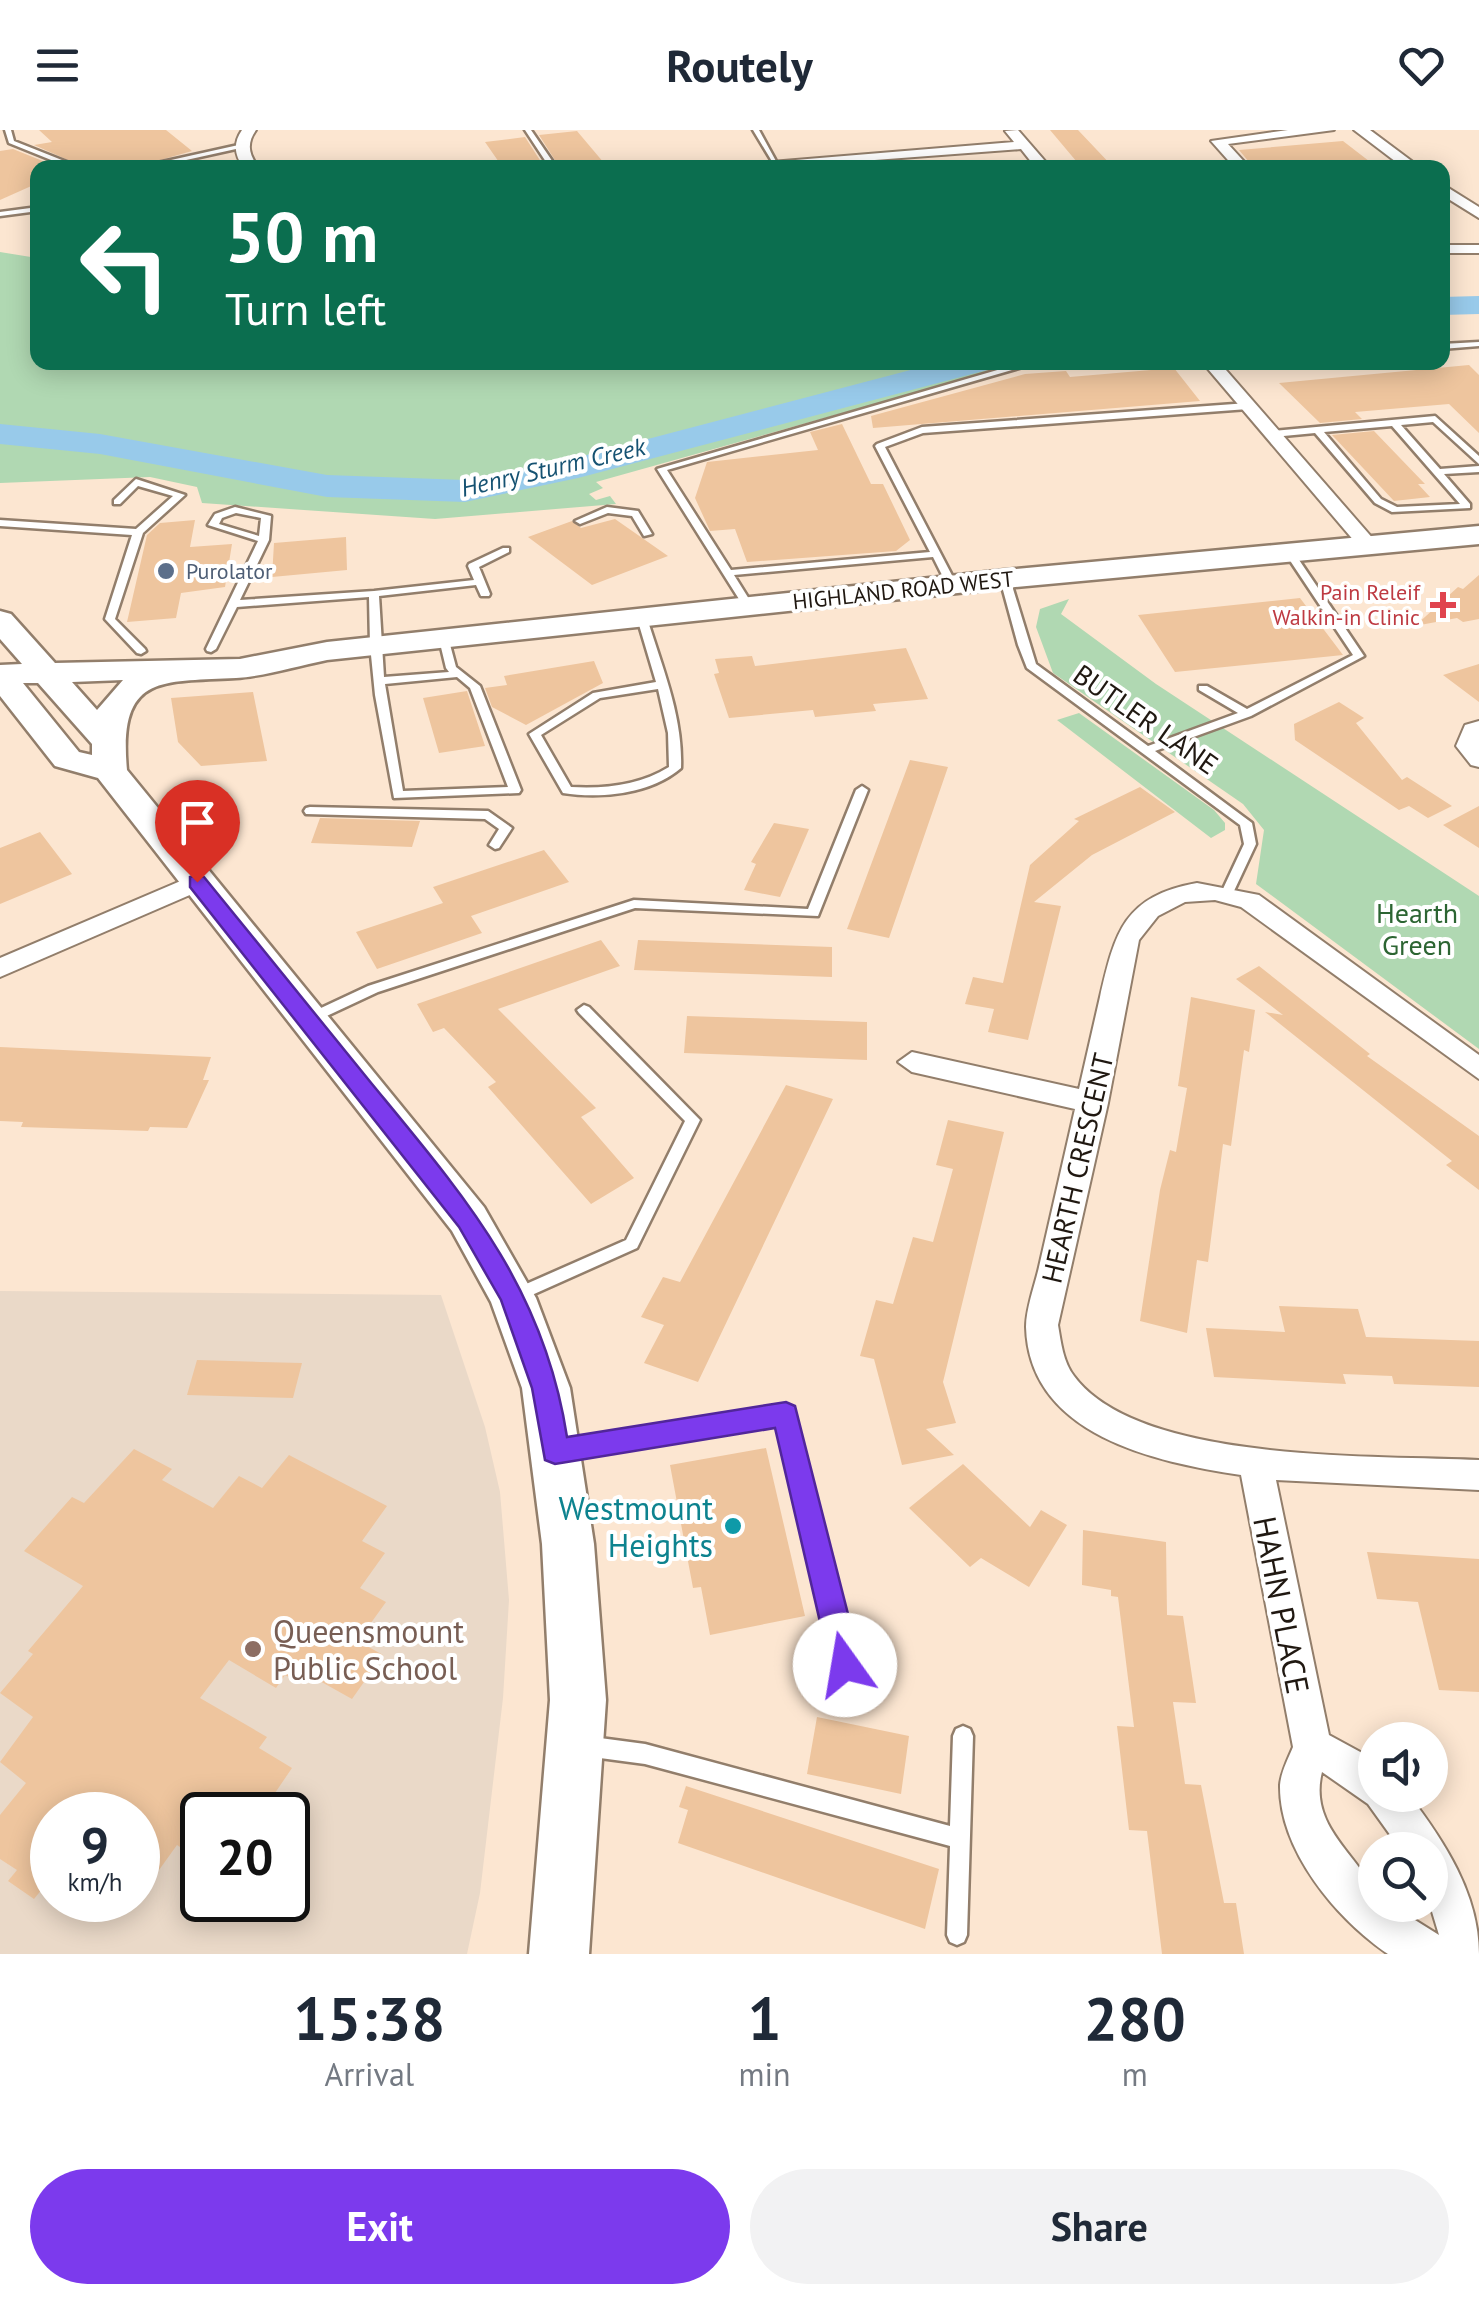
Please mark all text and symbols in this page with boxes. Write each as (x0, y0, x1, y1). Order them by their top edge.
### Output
text: Routely (666, 36, 813, 94)
icon: menu (30, 38, 85, 93)
icon: heart (1394, 38, 1449, 93)
text: 50 m (225, 191, 378, 281)
icon: left (60, 200, 190, 330)
text: Turn left (225, 279, 386, 337)
water label: Henry Sturm Creek (458, 430, 650, 504)
place label: Purolator (186, 557, 273, 585)
marker: Purolator (155, 560, 177, 582)
street label: HIGHLAND ROAD WEST (791, 564, 1015, 616)
place label: Pain Releif Walkin-in Clinic (1272, 578, 1421, 631)
marker: Pain Releif Walkin-in Clinic (1430, 592, 1456, 618)
street label: BUTLER LANE (1066, 655, 1226, 783)
pin (155, 780, 240, 883)
icon: arrive (170, 795, 225, 850)
park label: Hearth Green (1376, 894, 1458, 963)
street label: HEARTH CRESCENT (1033, 1049, 1122, 1287)
place label: Westmount Heights (559, 1487, 713, 1566)
street label: HAHN PLACE (1244, 1513, 1320, 1697)
marker: Westmount Heights (722, 1515, 744, 1537)
place label: Queensmount Public School (273, 1610, 464, 1689)
position arrow (793, 1613, 897, 1717)
marker: Queensmount Public School (242, 1638, 264, 1660)
map controls (1358, 1722, 1448, 1922)
button: sound (1358, 1722, 1448, 1812)
speed limit sign: 20 (180, 1792, 310, 1922)
text: 9 (81, 1812, 109, 1877)
button: search (1358, 1832, 1448, 1922)
text: km/h (68, 1866, 122, 1898)
text: 15:38 (293, 1979, 445, 2057)
text: 1 (748, 1979, 782, 2057)
text: 280 (1084, 1979, 1186, 2057)
text: Arrival (324, 2053, 414, 2095)
text: min (739, 2053, 791, 2095)
text: m (1122, 2053, 1148, 2095)
button: Exit (30, 2169, 730, 2284)
button: Share (750, 2169, 1449, 2284)

